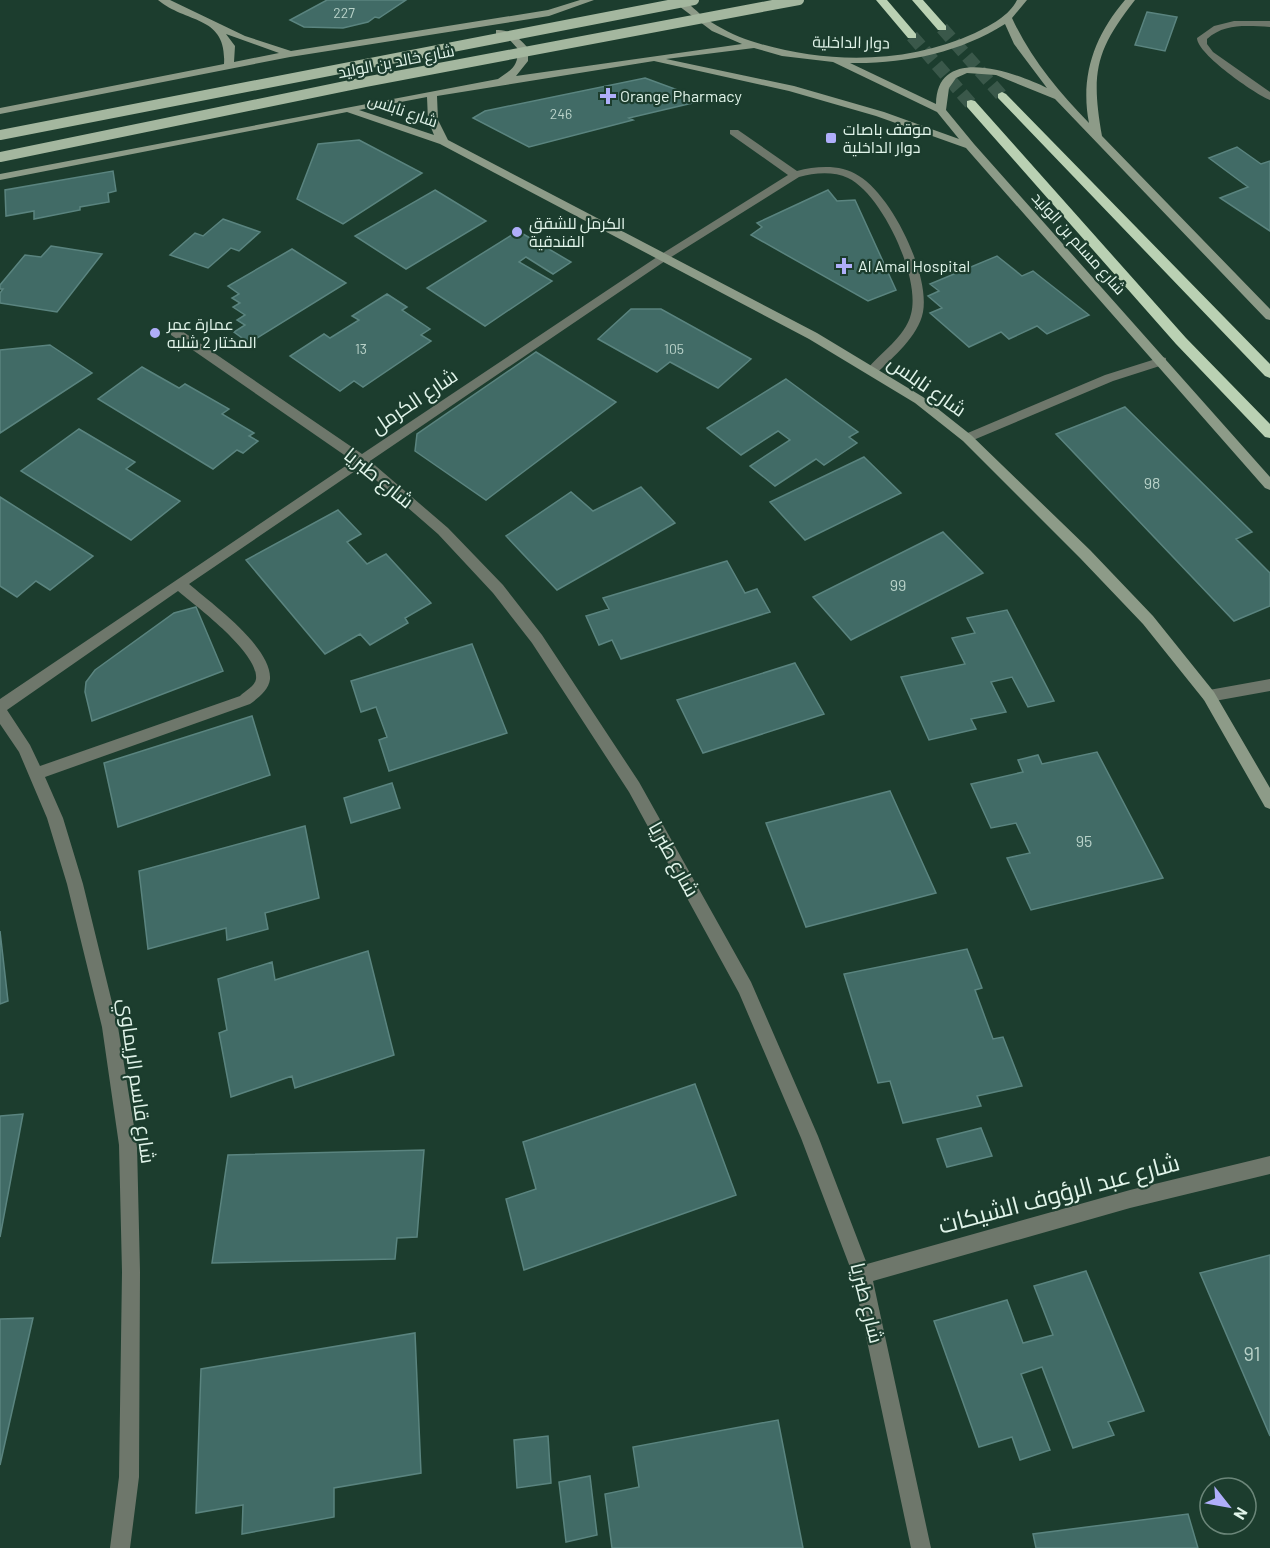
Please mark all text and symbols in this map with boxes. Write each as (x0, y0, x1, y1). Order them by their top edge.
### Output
house number: 227 (333, 4, 355, 21)
street label: دوار الداخلية (812, 31, 890, 53)
street label: شارع خالد بن الوليد (336, 40, 456, 84)
place label: Orange Pharmacy (620, 86, 743, 105)
street label: شارع نابلس (365, 89, 440, 133)
marker: Orange Pharmacy (601, 89, 615, 103)
house number: 246 (550, 105, 572, 122)
place label: موقف باصات دوار الداخلية (843, 119, 932, 157)
marker: موقف باصات دوار الداخلية (824, 131, 838, 145)
street label: شارع مسلم بن الوليد (1026, 188, 1130, 300)
place label: الكرمل للشقق الفندقية (529, 213, 625, 251)
marker: الكرمل للشقق الفندقية (510, 225, 524, 239)
place label: Al Amal Hospital (858, 256, 970, 275)
marker: Al Amal Hospital (835, 257, 853, 275)
place label: عمارة عمر المختار 2 شلبه (166, 314, 257, 352)
marker: عمارة عمر المختار 2 شلبه (148, 326, 162, 340)
house number: 13 (355, 340, 367, 357)
house number: 105 (664, 340, 684, 357)
street label: شارع نابلس (882, 349, 971, 423)
street label: شارع الكرمل (365, 362, 463, 440)
street label: شارع طبريا (338, 442, 419, 515)
house number: 98 (1144, 473, 1160, 492)
house number: 99 (890, 575, 906, 594)
street label: شارع طبريا (642, 817, 705, 902)
house number: 95 (1076, 831, 1092, 850)
street label: شارع قاسم الريماوي (110, 997, 161, 1166)
street label: شارع عبد الرؤوف الشيكات (935, 1146, 1183, 1242)
street label: شارع طبريا (843, 1260, 890, 1346)
house number: 91 (1243, 1341, 1261, 1365)
north arrow (1198, 1476, 1258, 1536)
text: N (1230, 1505, 1252, 1523)

